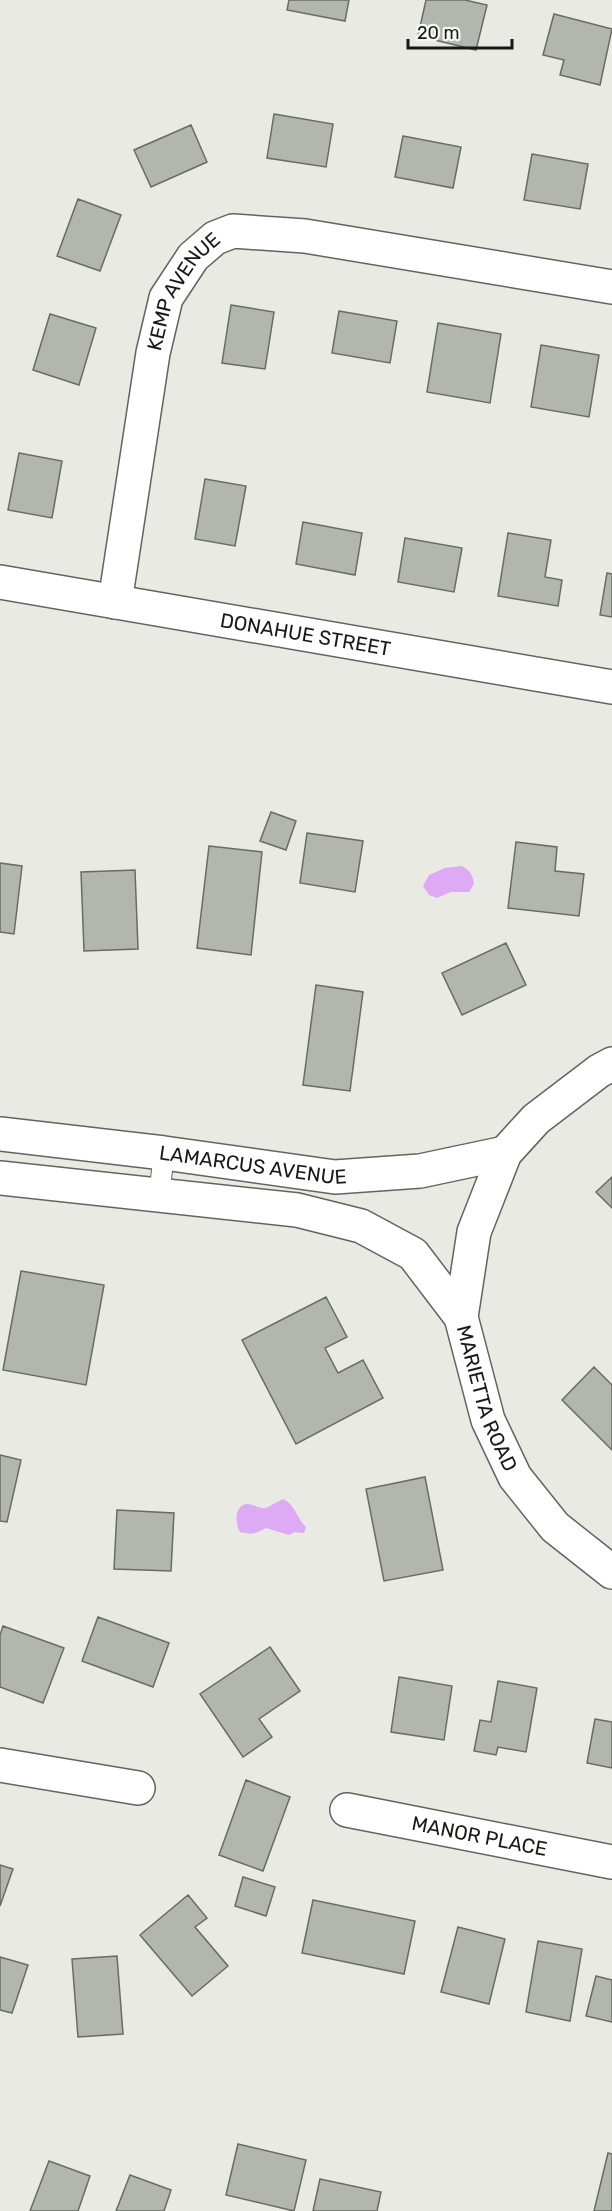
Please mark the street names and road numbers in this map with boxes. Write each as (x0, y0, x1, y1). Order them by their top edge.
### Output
street label: KEMP AVENUE (142, 227, 225, 353)
street label: DONAHUE STREET (218, 608, 393, 661)
street label: LAMARCUS AVENUE (158, 1140, 348, 1189)
street label: MARIETTA ROAD (452, 1322, 522, 1475)
street label: MANOR PLACE (410, 1811, 549, 1861)

